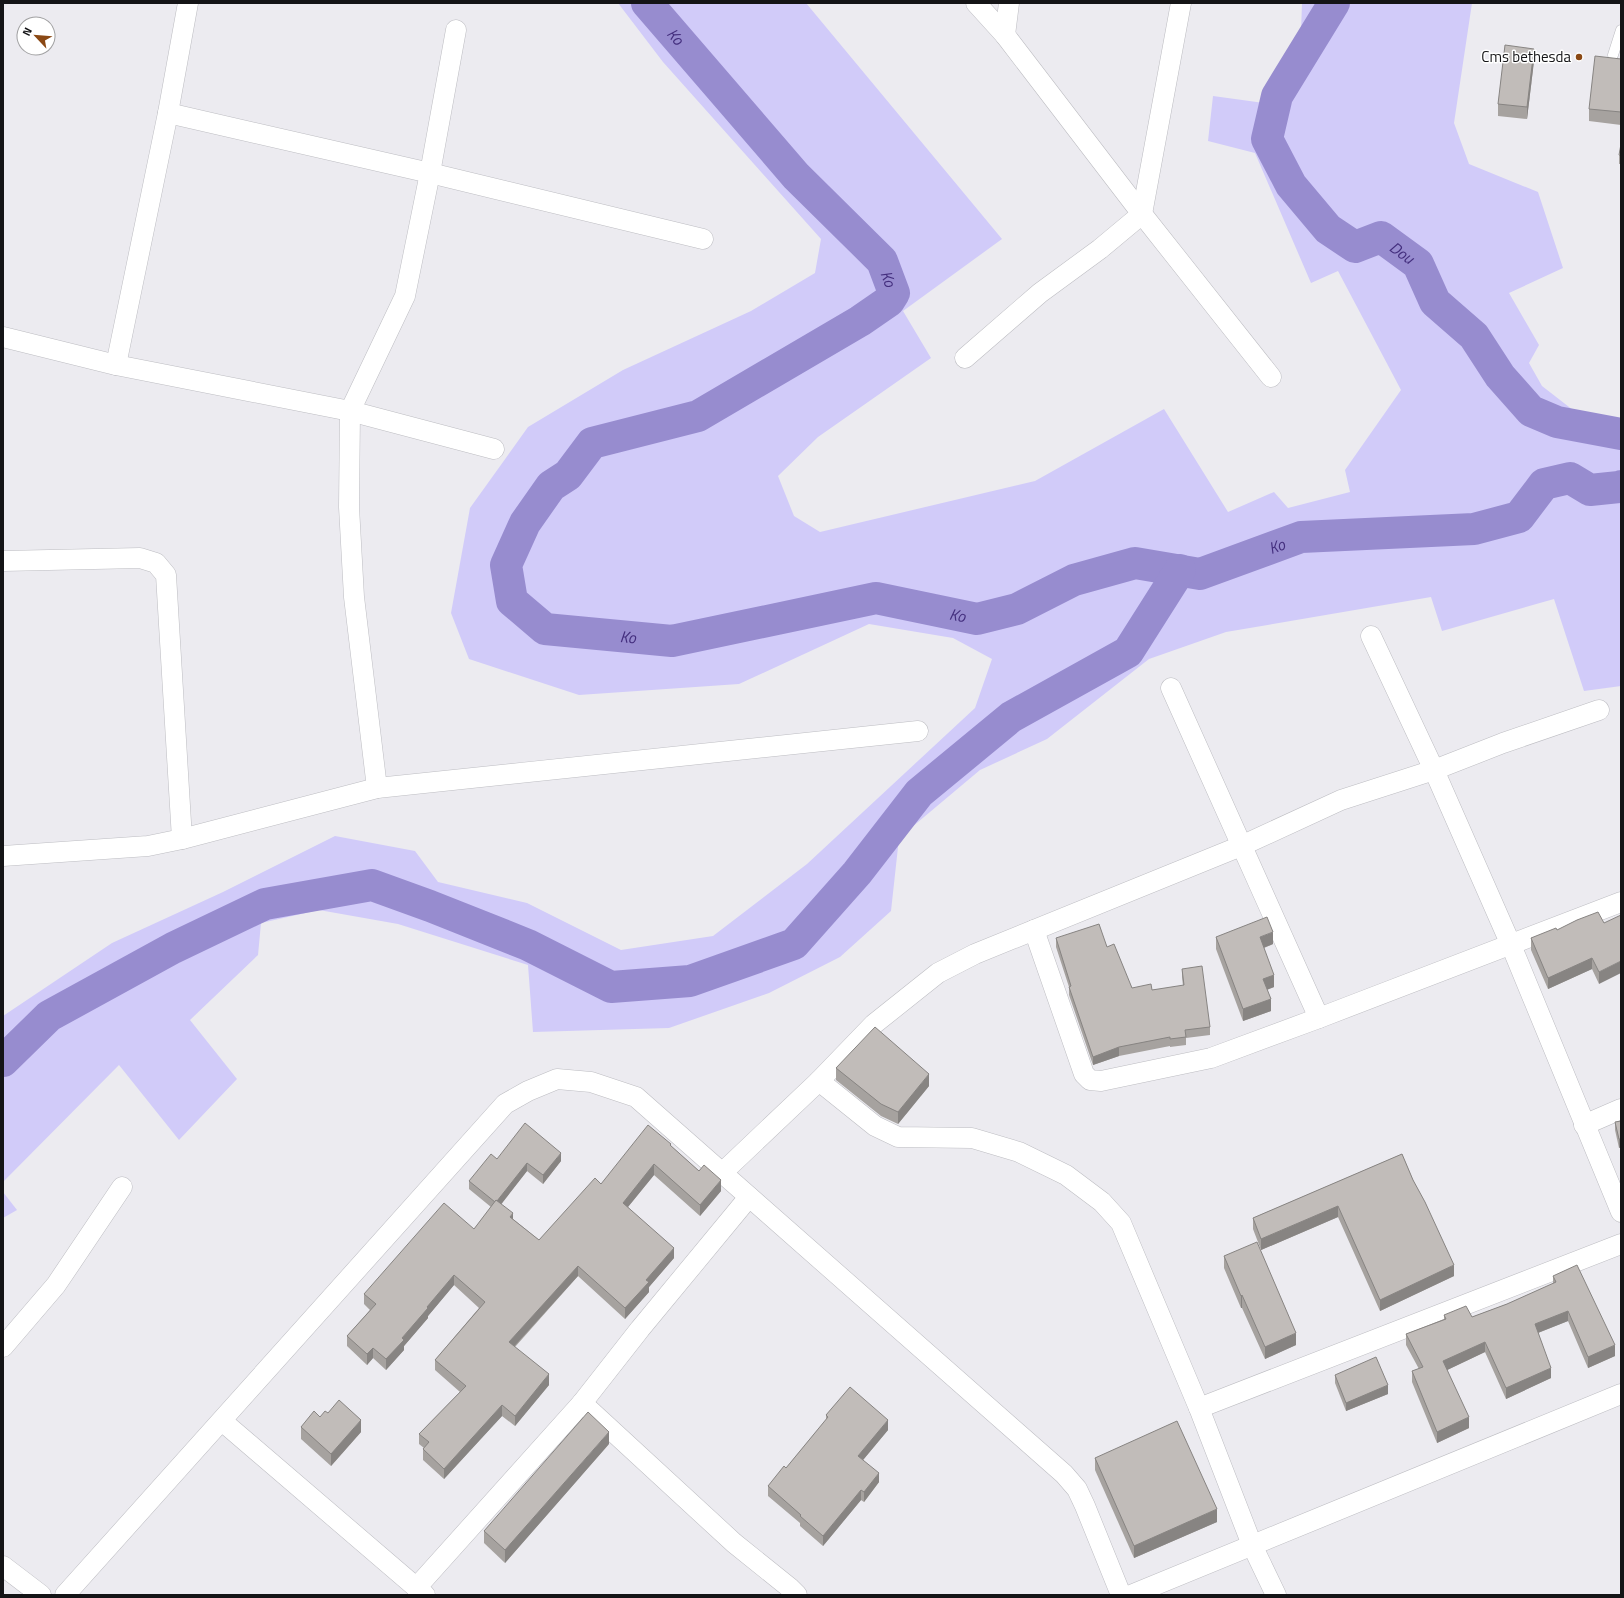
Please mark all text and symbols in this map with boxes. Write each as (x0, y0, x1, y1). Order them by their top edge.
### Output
north arrow (16, 16, 56, 56)
water label: Ko (661, 22, 691, 51)
text: N (18, 25, 36, 39)
place label: Cms bethesda (1481, 45, 1571, 68)
marker: Cms bethesda (1574, 52, 1584, 62)
water label: Dou (1385, 235, 1420, 270)
water label: Ko (875, 267, 903, 291)
water label: Ko (1265, 532, 1289, 560)
water label: Ko (947, 602, 969, 629)
water label: Ko (619, 624, 638, 650)

